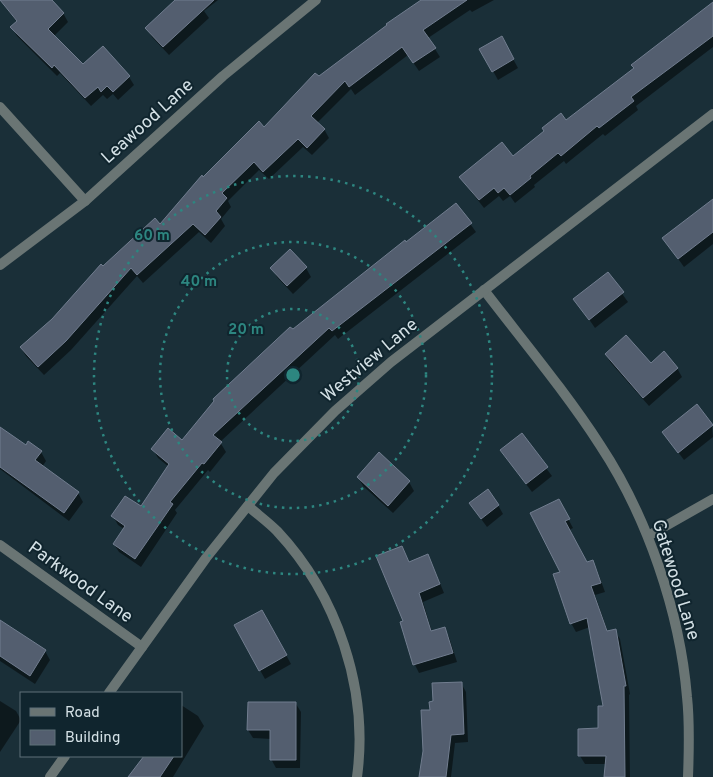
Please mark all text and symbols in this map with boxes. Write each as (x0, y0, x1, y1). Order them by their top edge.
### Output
street label: Leawood Lane (97, 74, 199, 170)
text: 60 m (134, 227, 170, 246)
text: 40 m (181, 273, 217, 292)
street label: Westview Lane (317, 314, 423, 408)
text: 20 m (228, 321, 264, 340)
centre of rings (284, 366, 302, 384)
street label: Gatewood Lane (646, 517, 704, 643)
street label: Parkwood Lane (23, 537, 137, 629)
legend (20, 692, 182, 757)
text: Road (65, 704, 100, 723)
text: Building (65, 729, 120, 748)

